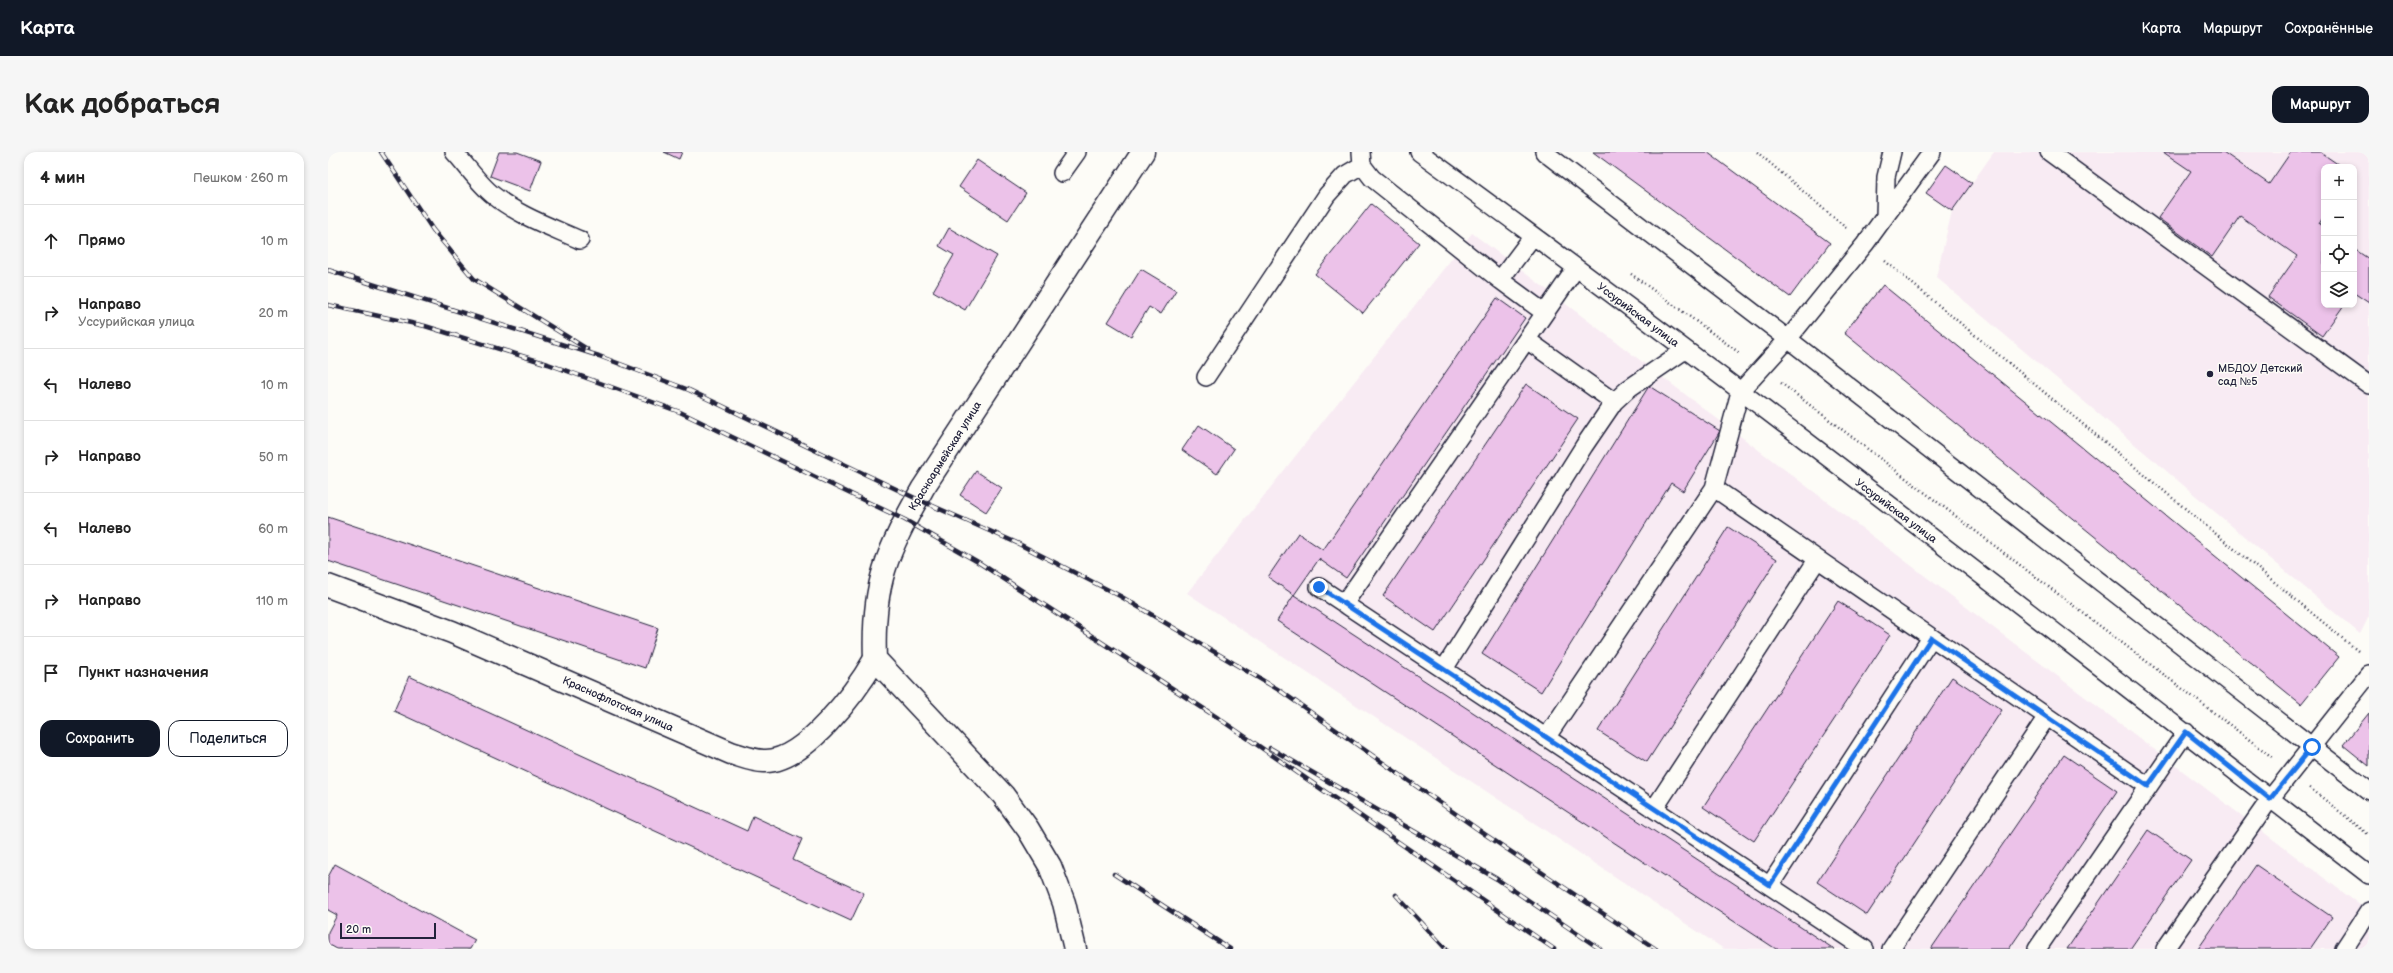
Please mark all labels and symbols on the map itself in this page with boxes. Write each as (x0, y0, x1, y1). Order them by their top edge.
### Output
street label: Уссурийская улица (1595, 280, 1682, 350)
place label: МБДОУ Детский сад №5 (2218, 362, 2303, 388)
marker: МБДОУ Детский сад №5 (2205, 369, 2215, 379)
street label: Красноармейская улица (906, 398, 984, 513)
street label: Уссурийская улица (1853, 476, 1940, 546)
route end (1310, 578, 1328, 596)
street label: Краснофлотская улица (561, 674, 676, 735)
route start (2303, 738, 2321, 756)
scale bar (340, 921, 436, 940)

